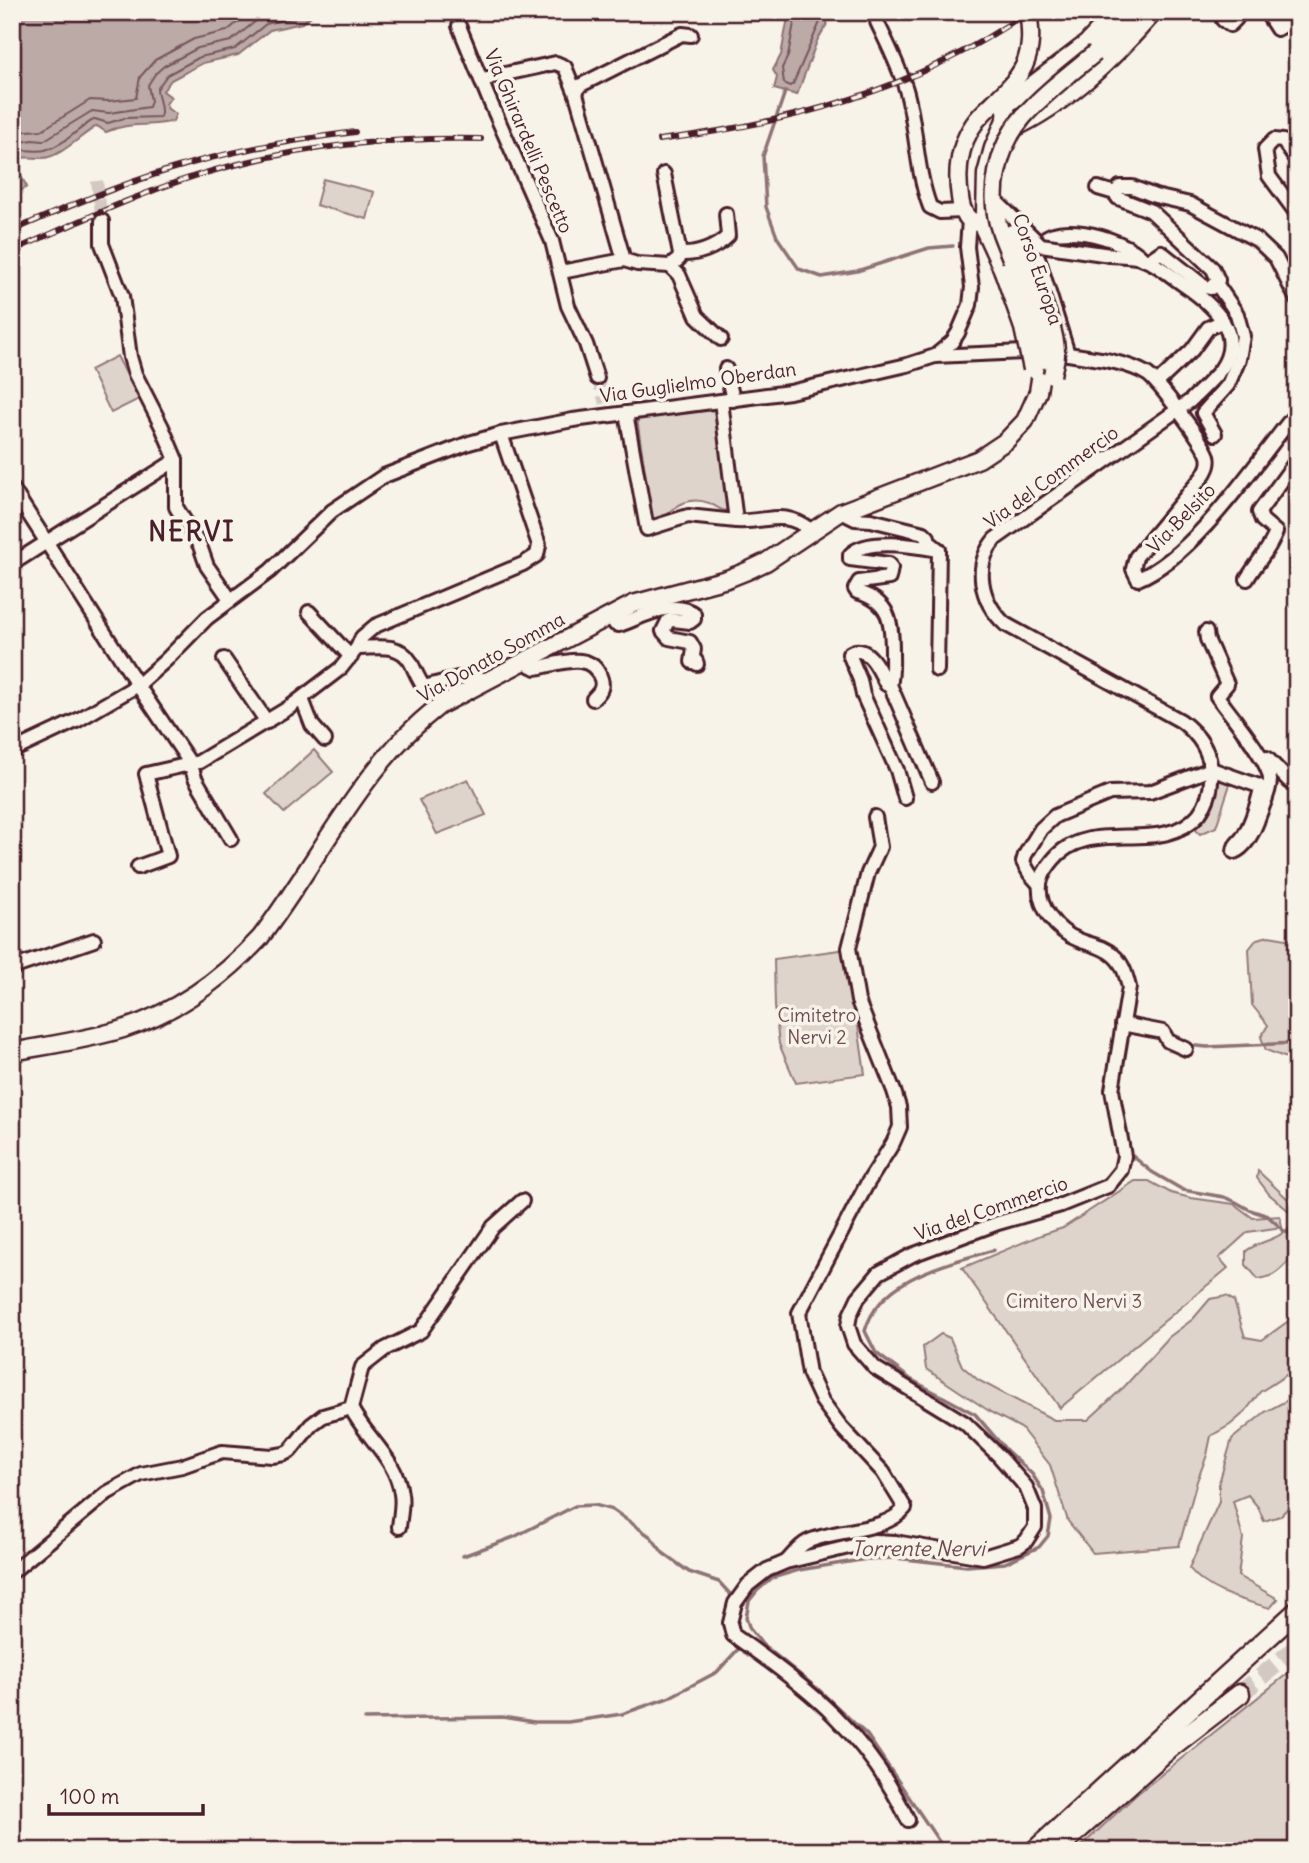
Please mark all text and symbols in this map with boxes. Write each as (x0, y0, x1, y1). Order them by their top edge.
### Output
street label: Via Ghirardelli Pescetto (479, 45, 579, 237)
street label: Corso Europa (1008, 210, 1068, 328)
street label: Via Guglielmo Oberdan (598, 356, 798, 408)
street label: Via del Commercio (979, 420, 1123, 534)
street label: Via Belsito (1142, 478, 1220, 558)
district label: NERVI (148, 515, 236, 548)
street label: Via Donato Somma (413, 607, 569, 707)
park label: Cimitetro Nervi 2 (778, 1003, 856, 1049)
street label: Via del Commercio (911, 1171, 1071, 1245)
park label: Cimitero Nervi 3 (1006, 1289, 1142, 1313)
water label: Torrente Nervi (851, 1535, 987, 1562)
scale bar (49, 1772, 203, 1816)
text: 100 m (60, 1783, 119, 1810)

